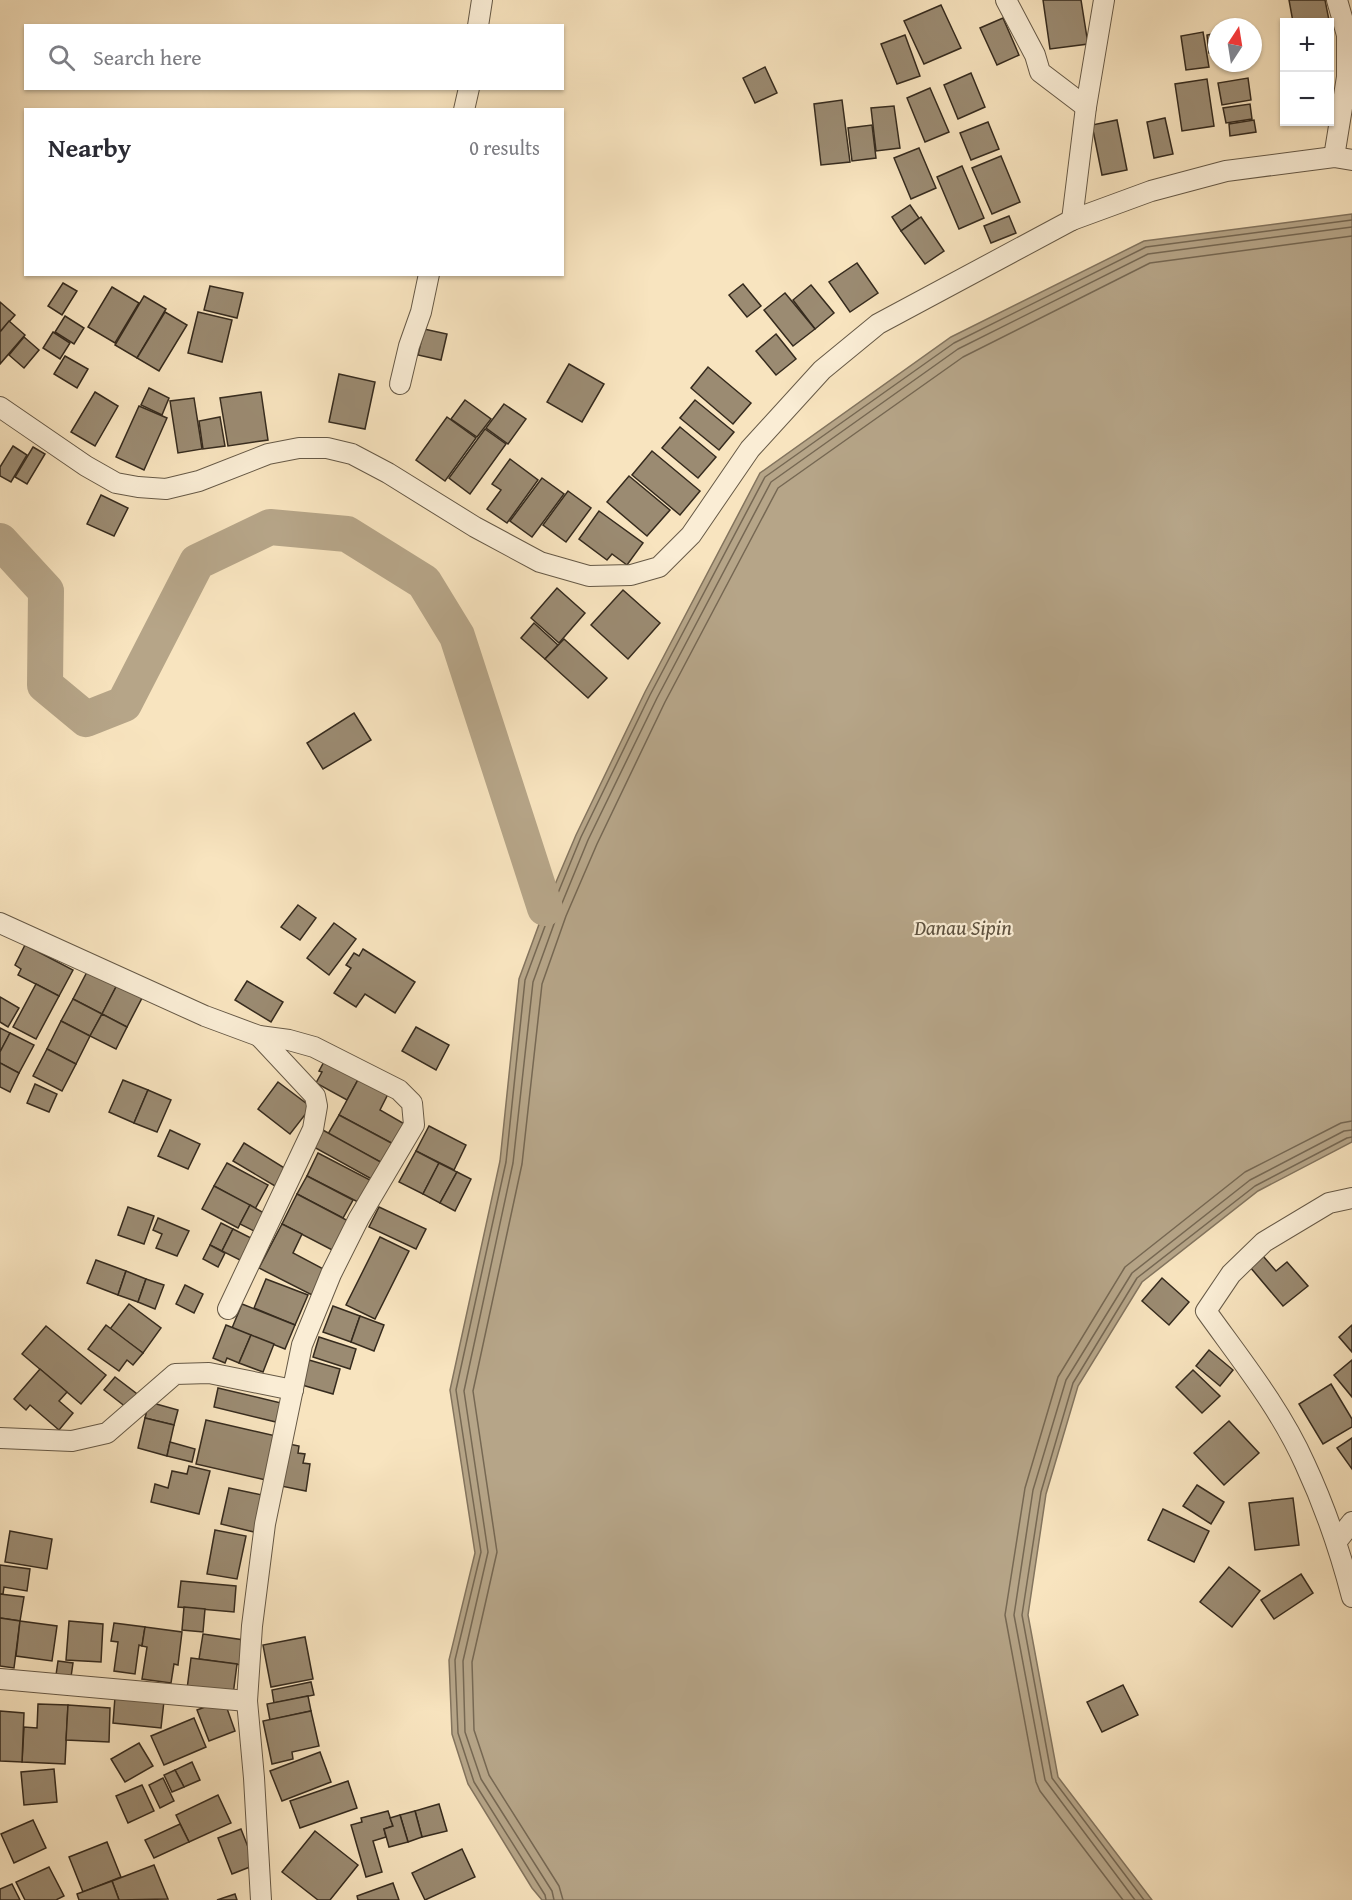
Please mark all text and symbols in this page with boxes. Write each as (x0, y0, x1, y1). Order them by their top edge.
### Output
north arrow (1208, 18, 1262, 72)
map controls (1280, 18, 1334, 126)
button: + (1280, 18, 1334, 72)
search box (24, 24, 564, 90)
icon: search (45, 41, 78, 74)
text: Search here (93, 41, 202, 73)
button: − (1280, 72, 1334, 126)
text: Nearby (48, 128, 131, 167)
text: 0 results (469, 133, 540, 162)
water label: Danau Sipin (913, 912, 1012, 943)

